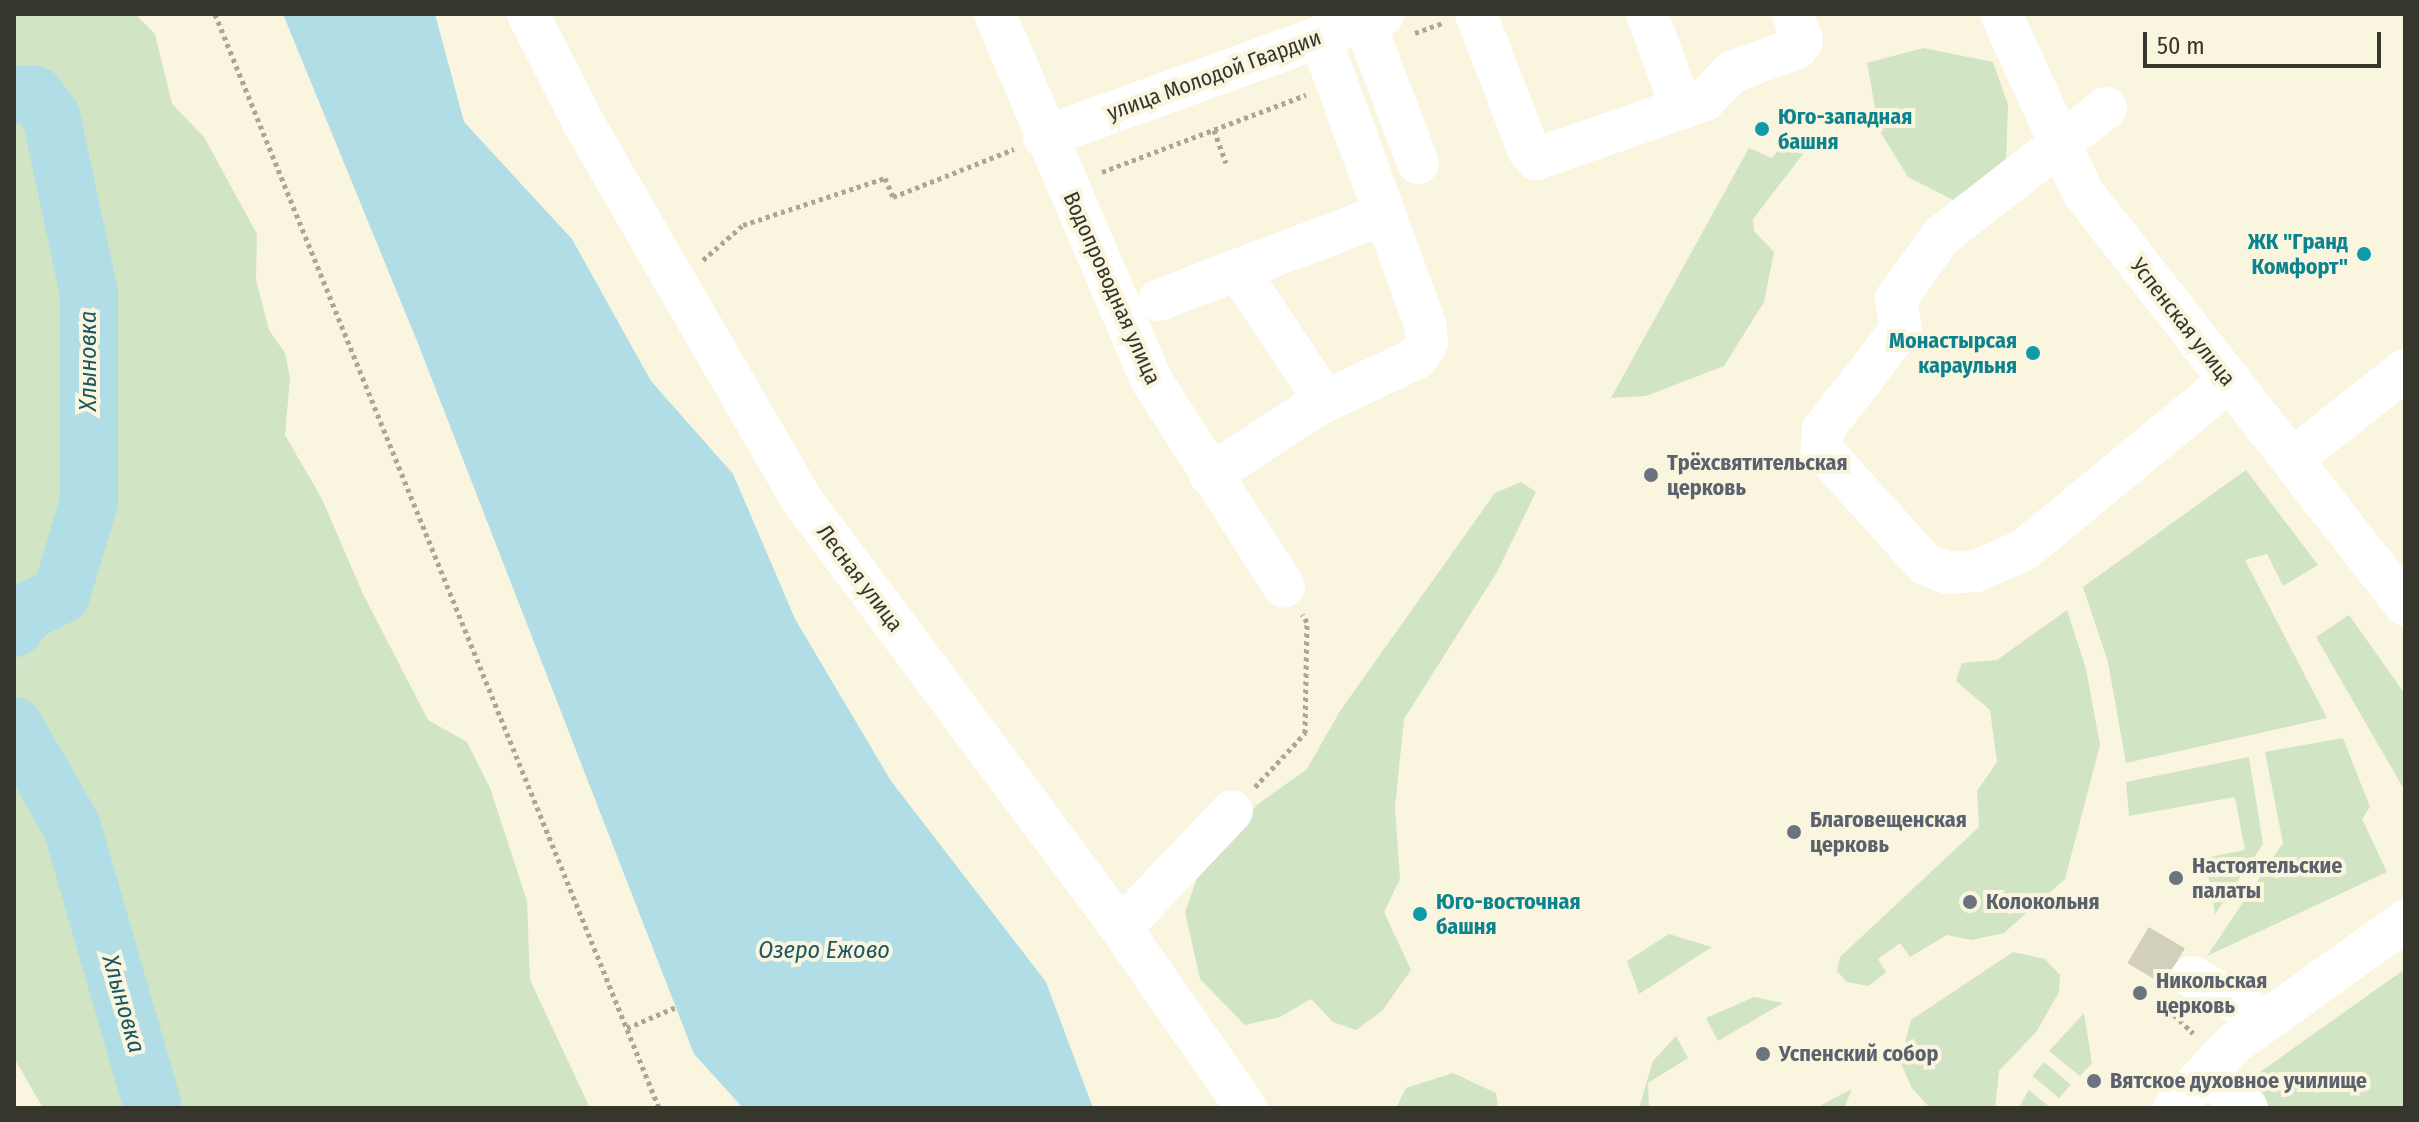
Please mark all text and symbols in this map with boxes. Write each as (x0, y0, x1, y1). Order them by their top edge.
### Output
scale bar (2147, 16, 2385, 66)
street label: улица Молодой Гвардии (1103, 24, 1325, 126)
text: 50 m (2157, 32, 2205, 60)
place label: Юго-западная башня (1778, 103, 1912, 154)
marker: Юго-западная башня (1753, 120, 1771, 138)
street label: Водопроводная улица (1058, 188, 1166, 388)
place label: ЖК "Гранд Комфорт" (2248, 228, 2348, 280)
marker: ЖК "Гранд Комфорт" (2355, 245, 2373, 263)
street label: Успенская улица (2125, 253, 2241, 391)
water label: Хлыновка (75, 311, 103, 411)
place label: Монастырсая караульня (1889, 327, 2017, 378)
marker: Монастырсая караульня (2024, 344, 2042, 362)
place label: Трёхсвятительская церковь (1667, 449, 1848, 500)
marker: Трёхсвятительская церковь (1642, 466, 1660, 484)
street label: Лесная улица (811, 519, 909, 637)
place label: Благовещенская церковь (1810, 806, 1967, 858)
marker: Благовещенская церковь (1785, 823, 1803, 841)
place label: Настоятельские палаты (2192, 852, 2342, 904)
marker: Настоятельские палаты (2167, 869, 2185, 887)
place label: Юго-восточная башня (1436, 888, 1581, 940)
place label: Колокольня (1986, 889, 2100, 915)
marker: Колокольня (1961, 893, 1979, 911)
marker: Юго-восточная башня (1411, 905, 1429, 923)
water label: Озеро Ежово (758, 937, 890, 965)
water label: Хлыновка (95, 952, 151, 1056)
place label: Никольская церковь (2156, 967, 2267, 1018)
marker: Никольская церковь (2131, 984, 2149, 1002)
place label: Успенский собор (1779, 1041, 1939, 1067)
marker: Успенский собор (1754, 1045, 1772, 1063)
place label: Вятское духовное училище (2110, 1068, 2367, 1094)
marker: Вятское духовное училище (2085, 1072, 2103, 1090)

